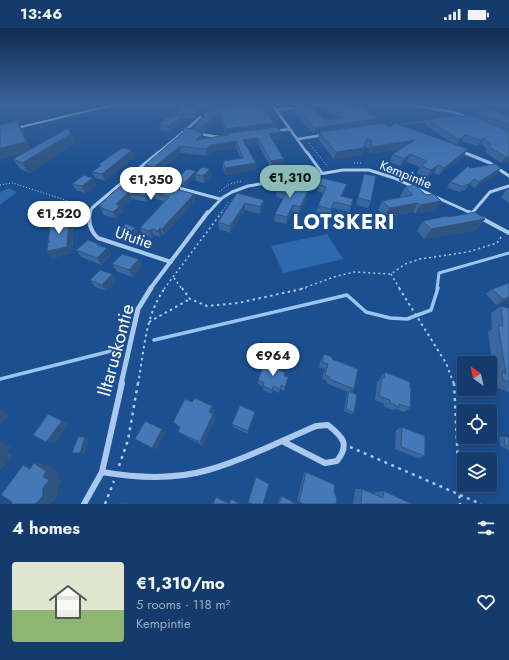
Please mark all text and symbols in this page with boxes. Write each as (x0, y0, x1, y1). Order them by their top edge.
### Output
text: 13:46 (20, 3, 62, 25)
street label: Kempintie (377, 155, 435, 194)
pin: €1,310 (257, 165, 323, 199)
pin: €1,350 (118, 167, 184, 201)
text: €1,310 (269, 168, 311, 187)
text: €1,350 (129, 170, 173, 189)
pin: €1,520 (26, 201, 92, 235)
text: €1,520 (37, 204, 81, 223)
district label: LOTSKERI (293, 208, 395, 237)
street label: Ututie (112, 220, 156, 255)
street label: Iltaruskontie (90, 301, 141, 399)
pin: €964 (249, 343, 297, 377)
text: €964 (256, 346, 290, 365)
north arrow (457, 356, 497, 396)
map controls (457, 356, 497, 492)
button: locate (457, 404, 497, 444)
button: layers (457, 452, 497, 492)
text: 4 homes (12, 516, 80, 540)
icon: filters (475, 517, 497, 539)
text: €1,310/mo (136, 571, 225, 595)
icon: home (44, 578, 92, 626)
icon: heart (475, 591, 497, 613)
text: 5 rooms · 118 m² (136, 595, 230, 614)
text: Kempintie (136, 614, 191, 633)

